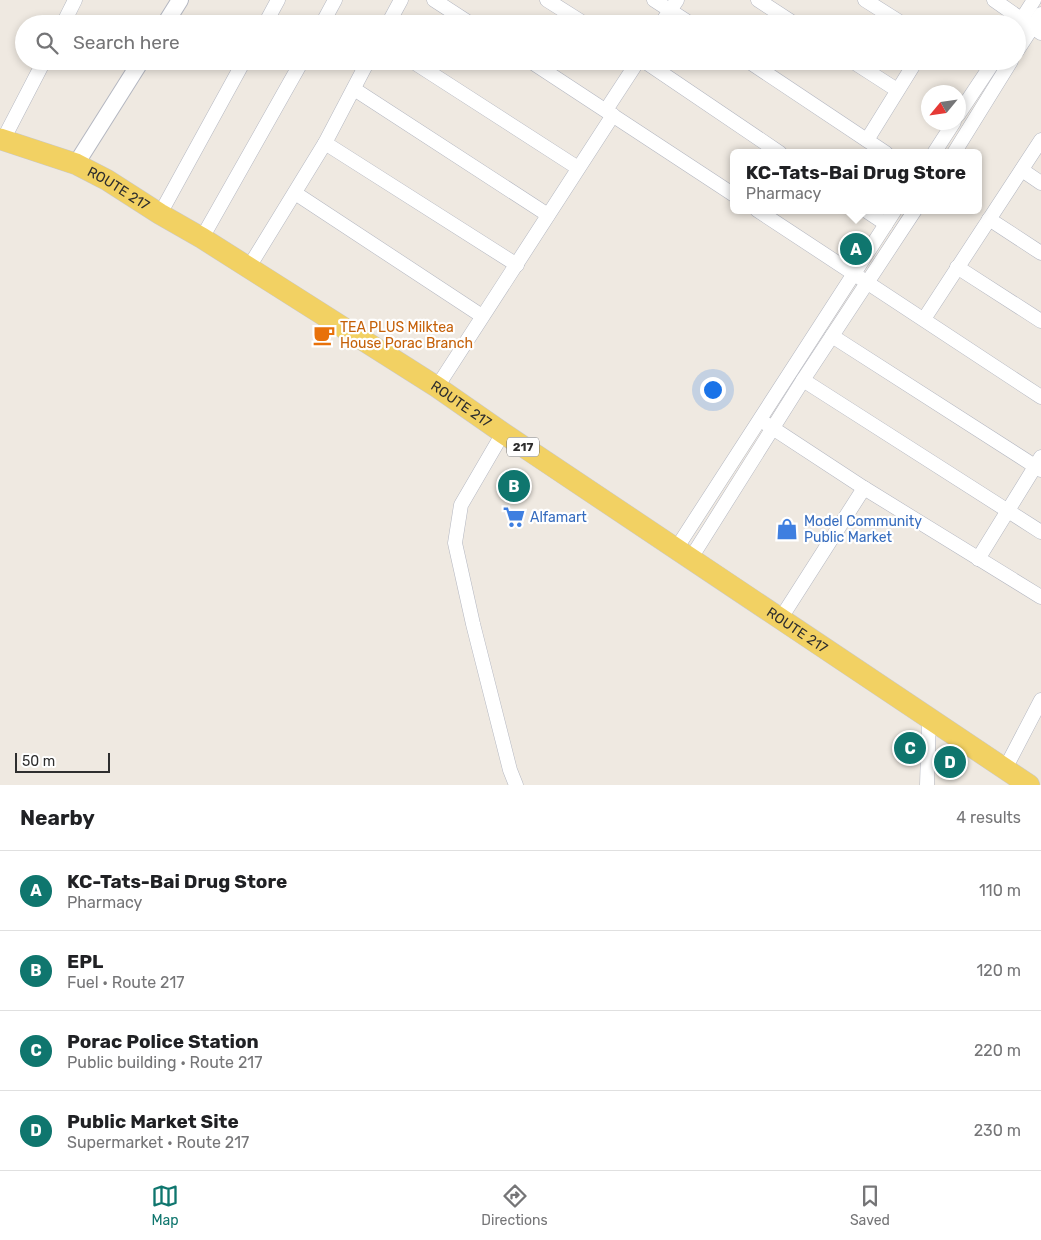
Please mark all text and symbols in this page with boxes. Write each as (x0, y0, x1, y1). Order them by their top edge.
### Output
search box (15, 15, 1026, 70)
icon: search (33, 29, 61, 57)
text: Search here (73, 31, 180, 54)
north arrow (921, 85, 966, 130)
popup (730, 149, 982, 214)
text: KC-Tats-Bai Drug Store (746, 161, 966, 184)
street label: ROUTE 217 (85, 163, 153, 214)
text: Pharmacy (746, 184, 821, 203)
pin: A (840, 230, 872, 268)
place label: TEA PLUS Milktea House Porac Branch (340, 319, 473, 352)
cafe icon: TEA PLUS Milktea House Porac Branch (311, 322, 337, 348)
street label: ROUTE 217 (428, 377, 495, 431)
your location (700, 377, 726, 403)
road number: 217 (507, 438, 539, 457)
pin: B (498, 467, 530, 505)
supermarket icon: Alfamart (501, 504, 527, 530)
place label: Alfamart (530, 509, 587, 526)
place label: Model Community Public Market (804, 513, 922, 546)
shop icon: Model Community Public Market (774, 516, 800, 542)
street label: ROUTE 217 (763, 603, 831, 656)
pin: C (894, 729, 926, 767)
pin: D (934, 743, 966, 781)
scale bar (15, 750, 110, 773)
text: 50 m (22, 753, 55, 770)
text: Nearby (20, 805, 95, 830)
text: 4 results (956, 808, 1021, 827)
text: KC-Tats-Bai Drug Store (67, 870, 287, 893)
text: A (30, 881, 42, 900)
text: 110 m (979, 881, 1021, 900)
text: Pharmacy (67, 893, 142, 912)
text: EPL (67, 950, 103, 973)
text: B (30, 961, 42, 980)
text: 120 m (976, 961, 1021, 980)
text: Fuel · Route 217 (67, 973, 185, 992)
text: Porac Police Station (67, 1030, 259, 1053)
text: C (30, 1041, 42, 1060)
text: 220 m (974, 1041, 1021, 1060)
text: Public building · Route 217 (67, 1053, 262, 1072)
text: Public Market Site (67, 1110, 239, 1133)
text: D (30, 1121, 42, 1140)
text: 230 m (974, 1121, 1021, 1140)
text: Supermarket · Route 217 (67, 1133, 249, 1152)
tab: Map (151, 1182, 179, 1229)
tab: Directions (481, 1182, 548, 1229)
tab: Saved (850, 1182, 890, 1229)

